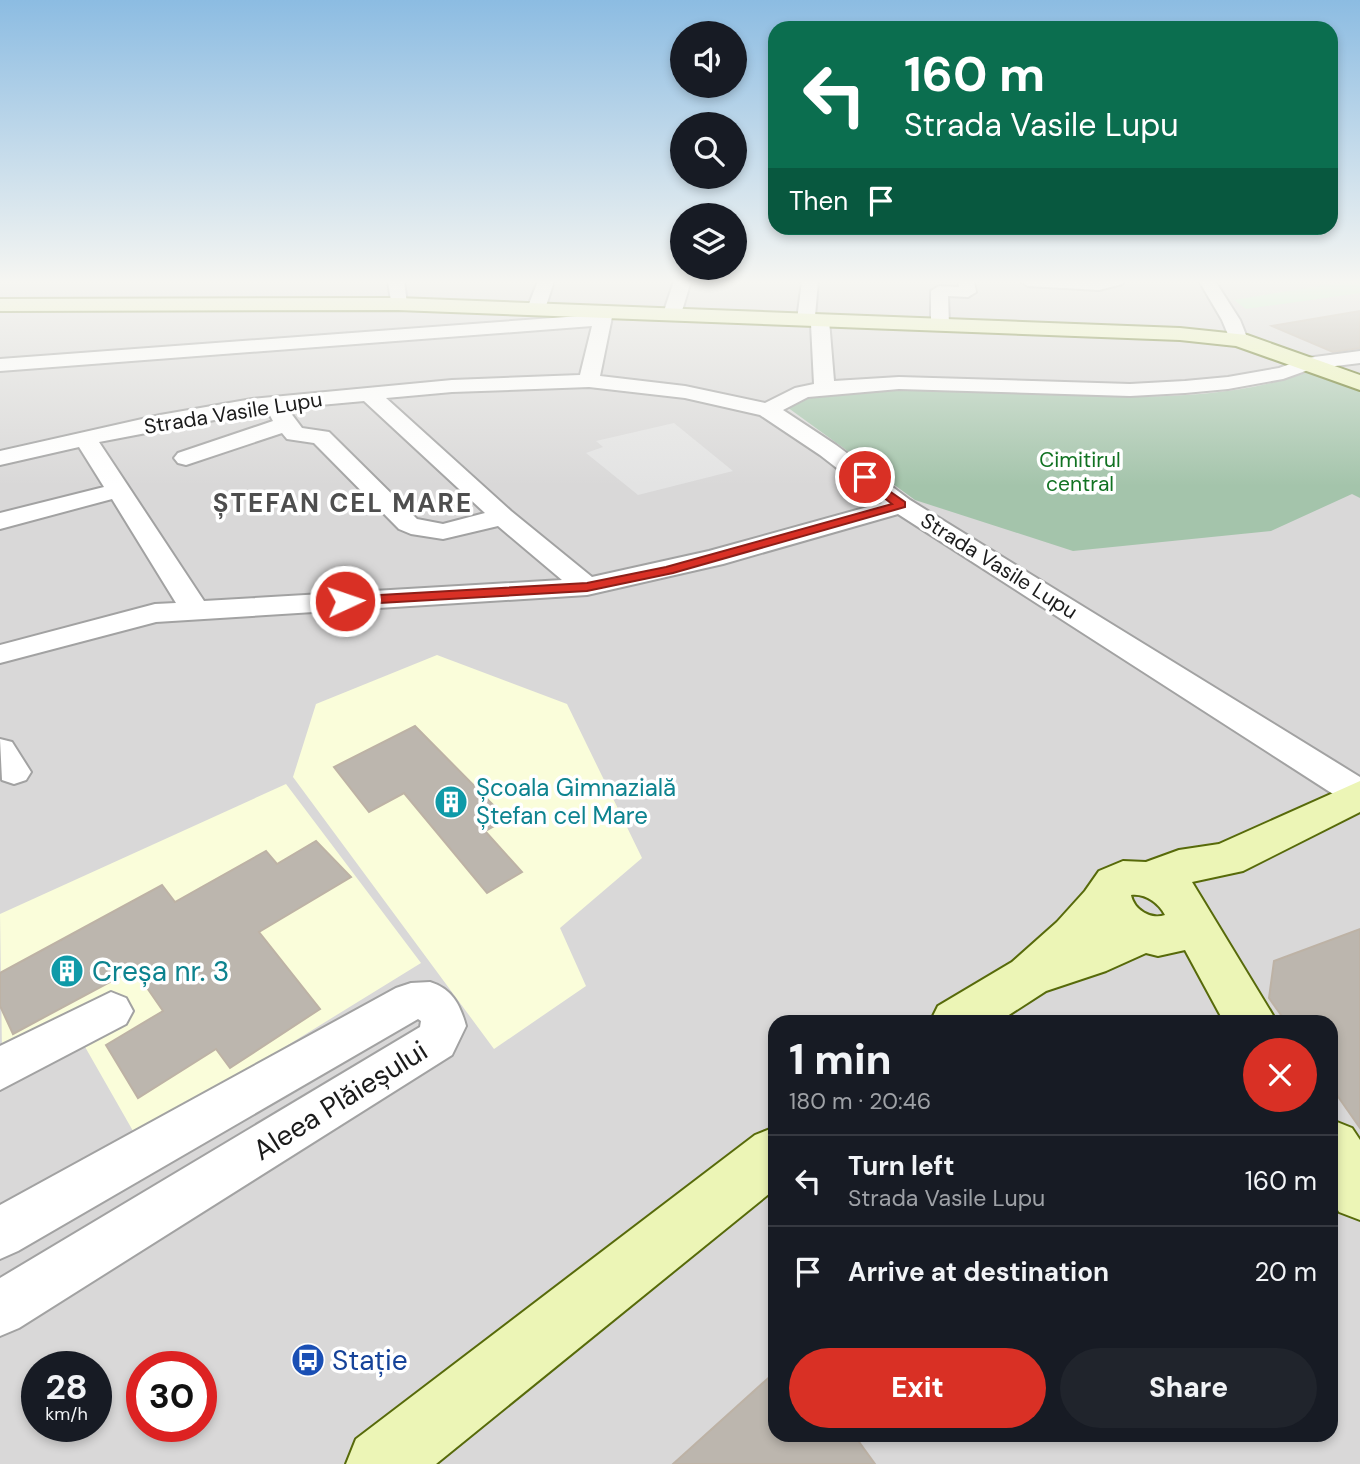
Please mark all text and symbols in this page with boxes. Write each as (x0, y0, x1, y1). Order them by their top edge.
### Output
map controls (670, 21, 747, 280)
button: sound (670, 21, 747, 98)
text: 160 m (904, 42, 1045, 106)
icon: left (789, 49, 880, 140)
text: Strada Vasile Lupu (904, 104, 1179, 146)
button: search (670, 112, 747, 189)
icon: arrive (862, 182, 900, 220)
text: Then (789, 184, 848, 218)
button: layers (670, 203, 747, 280)
street label: Strada Vasile Lupu (142, 385, 324, 441)
park label: Cimitirul central (1039, 446, 1121, 498)
pin (835, 447, 895, 507)
icon: arrive (846, 458, 884, 496)
district label: ȘTEFAN CEL MARE (213, 486, 473, 520)
street label: Strada Vasile Lupu (915, 506, 1083, 626)
position arrow (308, 564, 382, 638)
place label: Școala Gimnazială Ștefan cel Mare (476, 772, 676, 831)
building icon: Școala Gimnazială Ștefan cel Mare (432, 783, 470, 821)
building icon: Creșa nr. 3 (48, 952, 86, 990)
place label: Creșa nr. 3 (92, 953, 229, 990)
street label: Aleea Plăieșului (246, 1032, 434, 1169)
text: 1 min (789, 1032, 892, 1087)
button: close (1243, 1038, 1317, 1112)
text: 180 m · 20:46 (789, 1086, 931, 1116)
text: Turn left (848, 1149, 955, 1183)
icon: left (789, 1162, 827, 1200)
text: 160 m (1245, 1164, 1317, 1198)
text: Strada Vasile Lupu (848, 1183, 1045, 1213)
icon: arrive (789, 1253, 827, 1291)
text: Arrive at destination (848, 1255, 1109, 1289)
text: 20 m (1254, 1255, 1317, 1289)
bus stop icon: Stație (289, 1341, 327, 1379)
place label: Stație (332, 1342, 408, 1379)
button: Exit (789, 1348, 1046, 1428)
button: Share (1060, 1348, 1317, 1428)
speed limit sign: 30 (126, 1351, 217, 1442)
text: 28 (45, 1364, 88, 1410)
text: km/h (45, 1402, 88, 1426)

